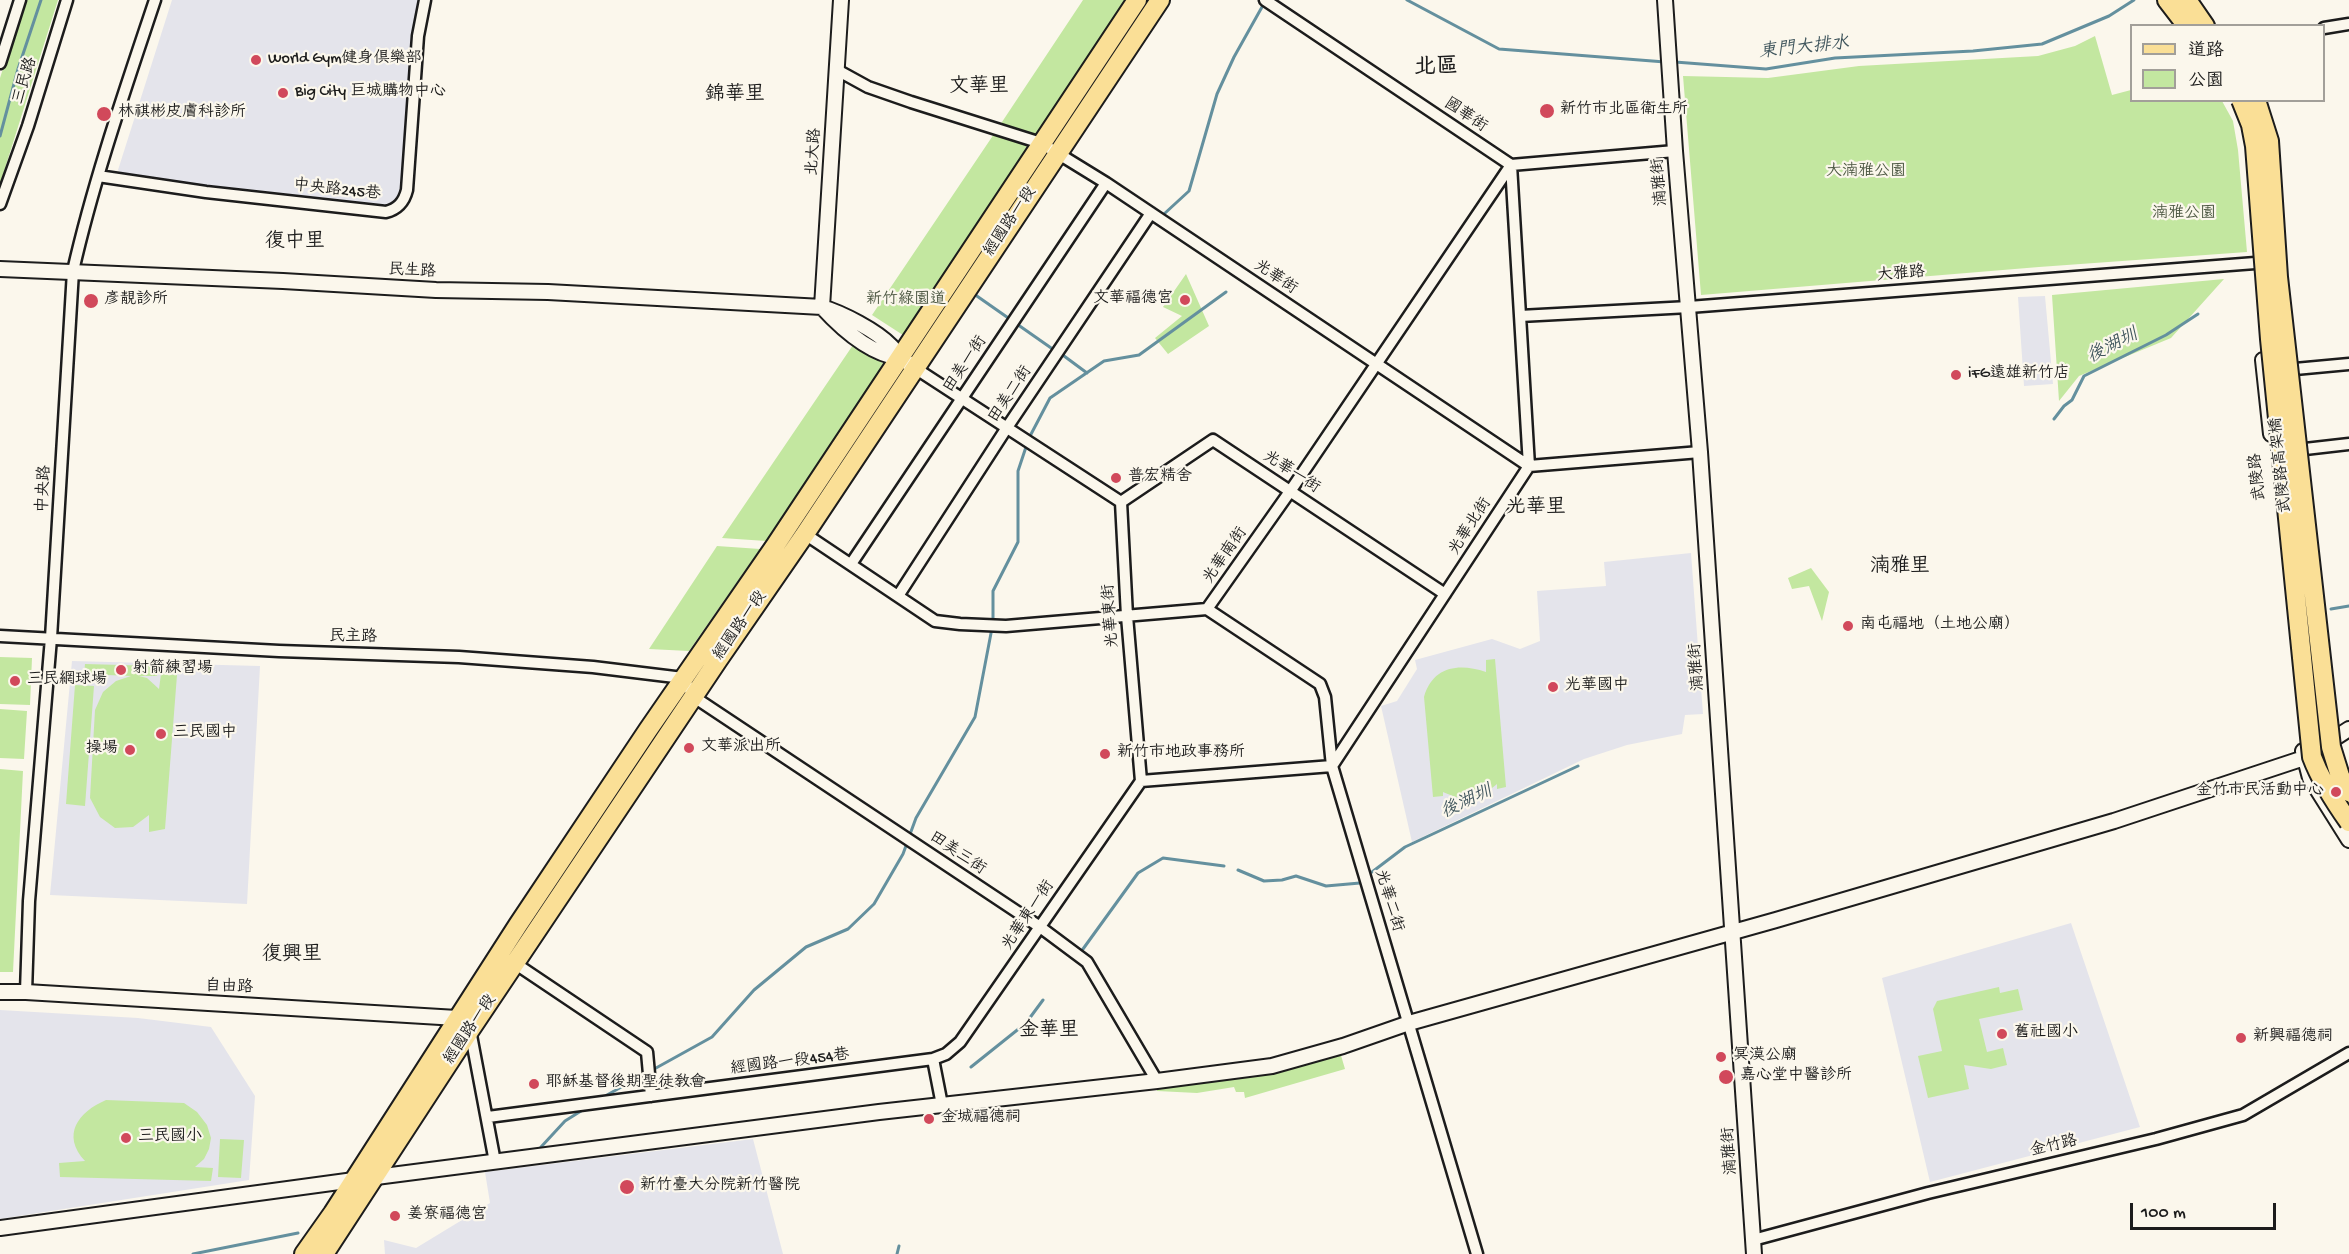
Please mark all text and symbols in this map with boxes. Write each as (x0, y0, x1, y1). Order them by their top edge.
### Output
legend (2130, 24, 2325, 102)
water label: 東門大排水 (1758, 34, 1850, 64)
text: 道路 (2188, 41, 2224, 62)
place label: World Gym健身俱樂部 (268, 50, 422, 70)
marker: World Gym健身俱樂部 (249, 53, 263, 67)
street label: 三民路 (10, 55, 42, 107)
district label: 北區 (1414, 56, 1458, 82)
text: 公園 (2188, 71, 2224, 92)
district label: 文華里 (949, 76, 1009, 100)
place label: Big City 巨城購物中心 (295, 83, 446, 103)
district label: 錦華里 (705, 84, 765, 108)
marker: Big City 巨城購物中心 (276, 86, 290, 100)
street label: 國華街 (1440, 95, 1490, 137)
place label: 新竹市北區衛生所 (1560, 101, 1688, 121)
marker: 新竹市北區衛生所 (1538, 102, 1556, 120)
place label: 林祺彬皮膚科診所 (118, 104, 246, 124)
marker: 林祺彬皮膚科診所 (95, 105, 113, 123)
street label: 北大路 (804, 127, 826, 177)
street label: 湳雅街 (1649, 157, 1673, 207)
park label: 大湳雅公園 (1826, 163, 1906, 183)
street label: 中央路245巷 (292, 177, 382, 205)
street label: 經國路一段 (981, 183, 1041, 261)
park label: 湳雅公園 (2152, 205, 2216, 225)
district label: 復中里 (265, 231, 325, 255)
street label: 光華街 (1250, 257, 1300, 299)
street label: 民生路 (388, 261, 436, 283)
street label: 大雅路 (1876, 263, 1926, 287)
place label: 文華福德宮 (1093, 290, 1173, 310)
place label: 彥靚診所 (104, 291, 168, 311)
park label: 新竹綠園道 (866, 291, 946, 311)
marker: 彥靚診所 (82, 292, 100, 310)
marker: 文華福德宮 (1178, 293, 1192, 307)
water label: 後湖圳 (2084, 325, 2142, 369)
street label: 田美一街 (940, 333, 992, 397)
street label: 田美二街 (985, 363, 1037, 427)
place label: iFG遠雄新竹店 (1968, 365, 2070, 385)
marker: iFG遠雄新竹店 (1949, 368, 1963, 382)
street label: 武陵路高架橋 (2267, 416, 2297, 514)
street label: 光華一街 (1259, 448, 1323, 498)
street label: 武陵路 (2247, 452, 2271, 502)
street label: 中央路 (34, 465, 56, 513)
place label: 普宏精舍 (1128, 468, 1192, 488)
marker: 普宏精舍 (1109, 471, 1123, 485)
street label: 光華北街 (1446, 495, 1496, 559)
district label: 光華里 (1506, 497, 1566, 521)
street label: 光華南街 (1200, 524, 1252, 588)
district label: 湳雅里 (1870, 556, 1930, 580)
street label: 光華東街 (1100, 583, 1124, 649)
street label: 經國路一段 (710, 588, 772, 664)
place label: 南屯福地（土地公廟） (1860, 616, 2020, 636)
marker: 南屯福地（土地公廟） (1841, 619, 1855, 633)
street label: 民主路 (329, 628, 377, 648)
street label: 湳雅街 (1687, 642, 1709, 692)
place label: 射箭練習場 (133, 660, 213, 680)
marker: 射箭練習場 (114, 663, 128, 677)
place label: 三民網球場 (27, 671, 107, 691)
marker: 三民網球場 (8, 674, 22, 688)
place label: 光華國中 (1565, 677, 1629, 697)
marker: 光華國中 (1546, 680, 1560, 694)
place label: 三民國中 (173, 724, 237, 744)
marker: 三民國中 (154, 727, 168, 741)
place label: 文華派出所 (701, 738, 781, 758)
place label: 操場 (86, 740, 118, 760)
marker: 文華派出所 (682, 741, 696, 755)
marker: 操場 (123, 743, 137, 757)
place label: 新竹市地政事務所 (1117, 744, 1245, 764)
marker: 新竹市地政事務所 (1098, 747, 1112, 761)
water label: 後湖圳 (1438, 782, 1496, 824)
place label: 金竹市民活動中心 (2196, 782, 2324, 802)
marker: 金竹市民活動中心 (2329, 785, 2343, 799)
street label: 田美三街 (925, 828, 989, 880)
street label: 光華二街 (1369, 868, 1407, 934)
street label: 光華東一街 (999, 877, 1059, 955)
district label: 復興里 (262, 944, 322, 968)
street label: 自由路 (205, 978, 253, 998)
street label: 經國路一段 (441, 991, 501, 1069)
district label: 金華里 (1019, 1020, 1079, 1044)
place label: 舊社國小 (2014, 1024, 2078, 1044)
marker: 舊社國小 (1995, 1027, 2009, 1041)
place label: 新興福德祠 (2253, 1028, 2333, 1048)
marker: 新興福德祠 (2234, 1031, 2248, 1045)
street label: 經國路一段454巷 (729, 1046, 851, 1080)
place label: 冥漠公廟 (1733, 1047, 1797, 1067)
marker: 冥漠公廟 (1714, 1050, 1728, 1064)
place label: 嘉心堂中醫診所 (1740, 1067, 1852, 1087)
marker: 嘉心堂中醫診所 (1717, 1068, 1735, 1086)
place label: 耶穌基督後期聖徒教會 (546, 1074, 706, 1094)
marker: 耶穌基督後期聖徒教會 (527, 1077, 541, 1091)
place label: 金城福德祠 (941, 1109, 1021, 1129)
marker: 金城福德祠 (922, 1112, 936, 1126)
street label: 湳雅街 (1720, 1126, 1742, 1176)
place label: 三民國小 (138, 1128, 202, 1148)
marker: 三民國小 (119, 1131, 133, 1145)
street label: 金竹路 (2028, 1132, 2080, 1162)
place label: 新竹臺大分院新竹醫院 (640, 1177, 800, 1197)
marker: 新竹臺大分院新竹醫院 (618, 1178, 636, 1196)
scale bar (2133, 1191, 2278, 1229)
text: 100 m (2141, 1203, 2186, 1224)
place label: 姜寮福德宮 (407, 1206, 487, 1226)
marker: 姜寮福德宮 (388, 1209, 402, 1223)

